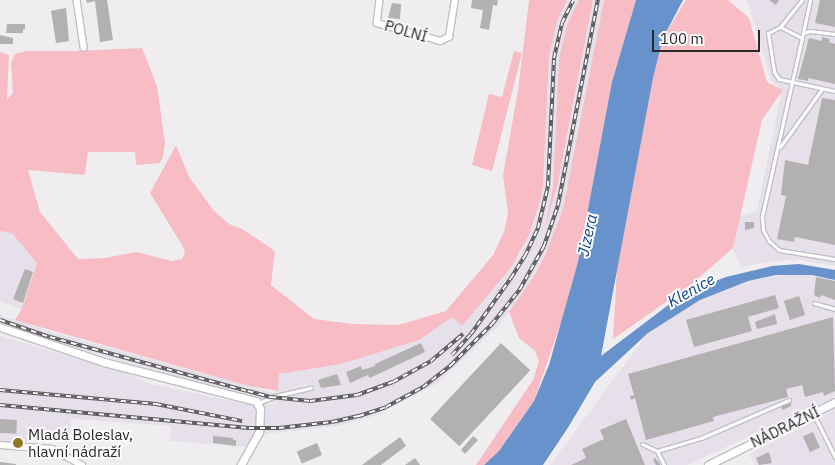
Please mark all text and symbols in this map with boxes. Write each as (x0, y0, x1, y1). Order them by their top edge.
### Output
street label: POLNÍ (382, 16, 430, 46)
scale bar (655, 20, 762, 52)
text: 100 m (660, 29, 704, 48)
water label: Jizera (573, 212, 601, 258)
water label: Klenice (664, 269, 718, 311)
street label: NÁDRAŽNÍ (747, 403, 823, 451)
place label: Mladá Boleslav, hlavní nádraží (28, 425, 133, 460)
marker: Mladá Boleslav, hlavní nádraží (12, 437, 24, 449)

